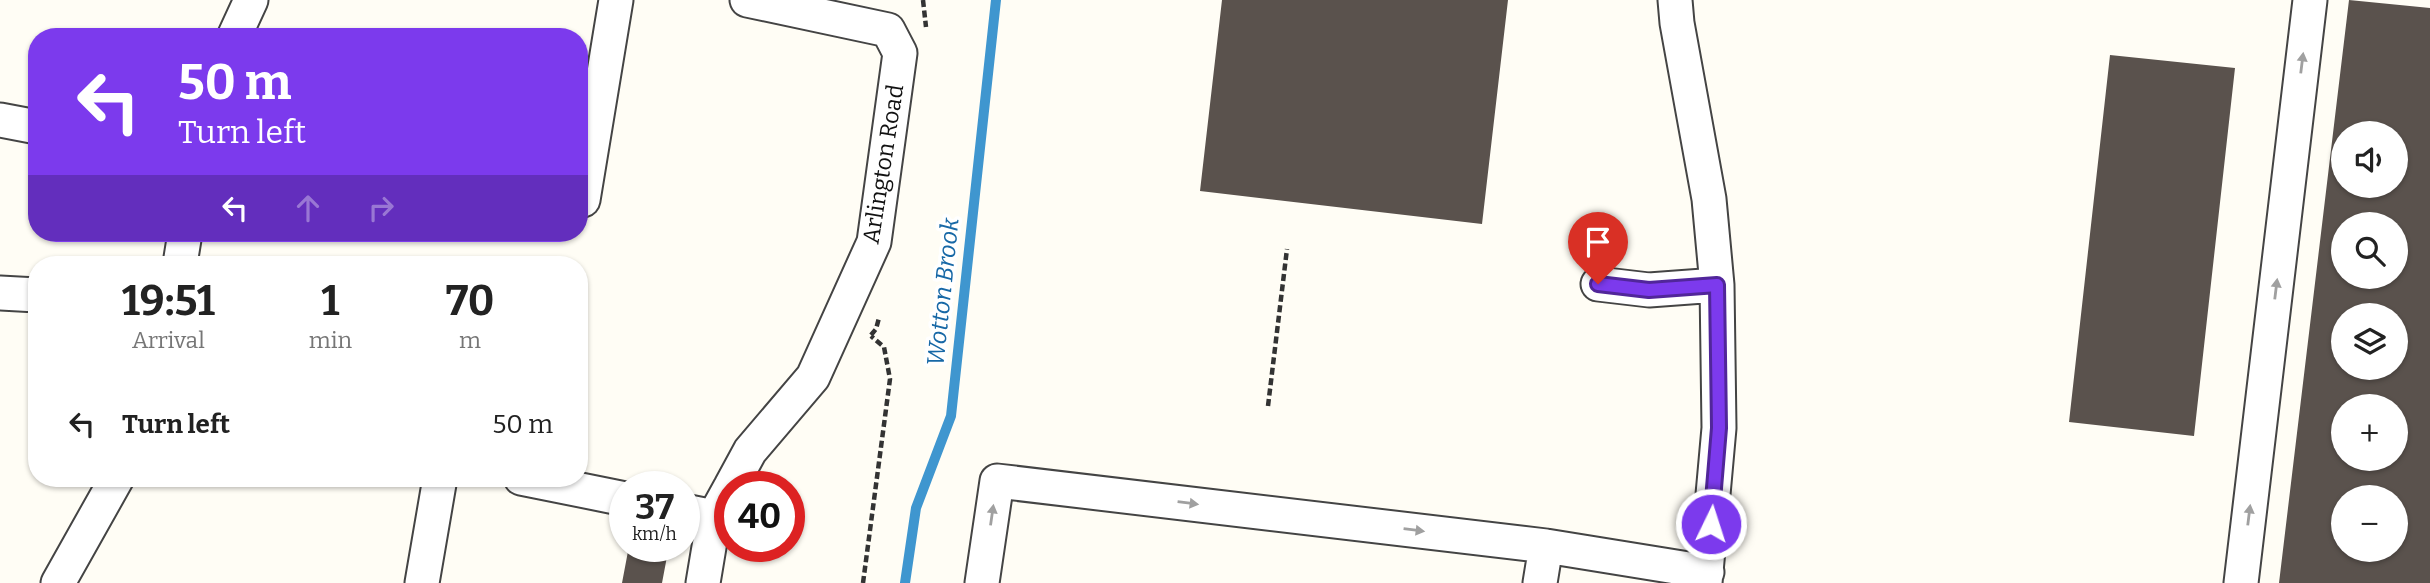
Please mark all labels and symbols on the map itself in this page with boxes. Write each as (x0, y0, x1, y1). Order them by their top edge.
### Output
one-way arrow (2297, 52, 2308, 74)
street label: Arlington Road (857, 82, 909, 246)
pin (1568, 212, 1628, 284)
water label: Wotton Brook (921, 216, 965, 367)
one-way arrow (2270, 278, 2281, 300)
speed limit sign: 40 (714, 471, 805, 562)
position arrow (1674, 487, 1748, 561)
one-way arrow (1177, 498, 1199, 509)
one-way arrow (987, 504, 998, 526)
one-way arrow (2244, 504, 2255, 526)
one-way arrow (1403, 525, 1425, 536)

